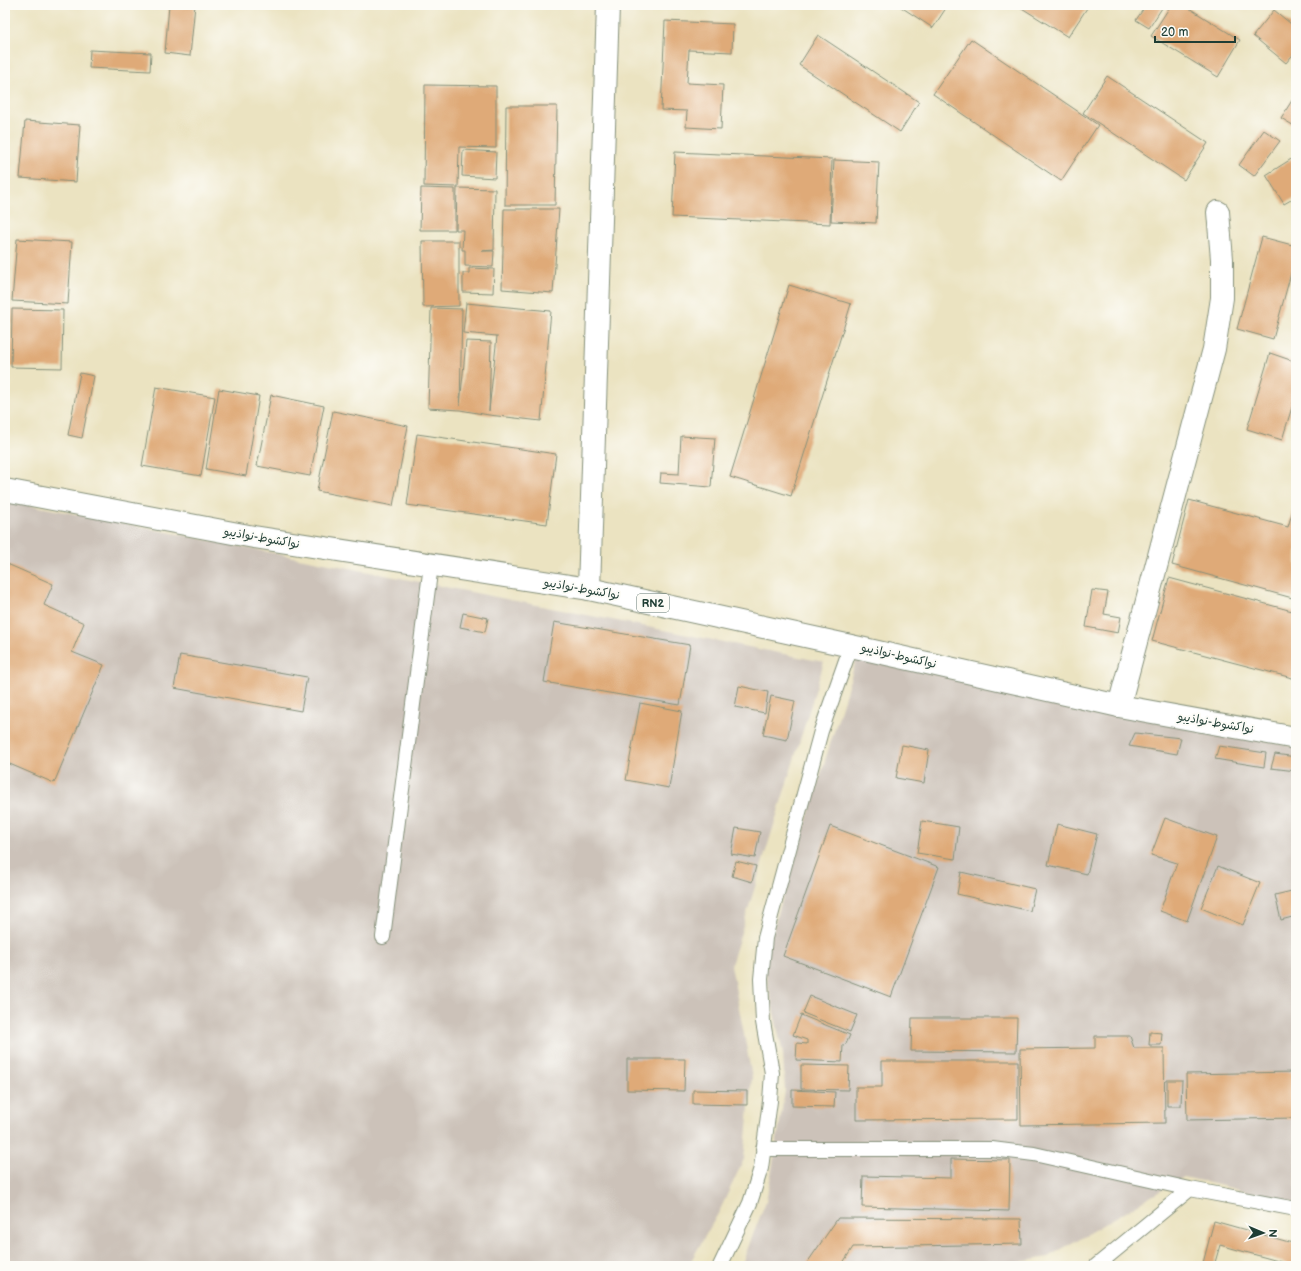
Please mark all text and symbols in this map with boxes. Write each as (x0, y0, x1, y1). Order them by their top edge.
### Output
scale bar (1155, 18, 1235, 44)
text: 20 m (1161, 25, 1188, 40)
street label: نواكشوط-نواذيبو (222, 524, 301, 552)
street label: نواكشوط-نواذيبو (542, 575, 621, 603)
road number: RN2 (637, 594, 669, 612)
street label: نواكشوط-نواذيبو (859, 640, 938, 672)
street label: نواكشوط-نواذيبو (1176, 709, 1255, 737)
north arrow (1243, 1213, 1283, 1253)
text: N (1266, 1229, 1279, 1238)

